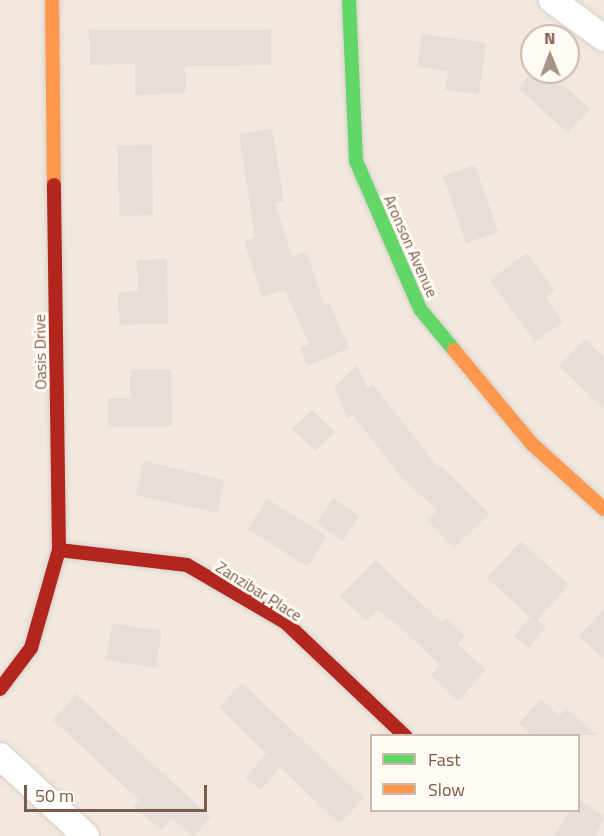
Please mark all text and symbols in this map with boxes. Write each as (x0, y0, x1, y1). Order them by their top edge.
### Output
north arrow (520, 24, 580, 84)
text: N (544, 26, 555, 50)
street label: Aronson Avenue (380, 192, 442, 300)
street label: Oasis Drive (30, 314, 50, 390)
street label: Zanzibar Place (213, 557, 305, 625)
legend (370, 734, 580, 812)
text: Fast (428, 746, 461, 773)
scale bar (27, 773, 210, 811)
text: Slow (428, 776, 465, 803)
text: 50 m (35, 782, 74, 809)

